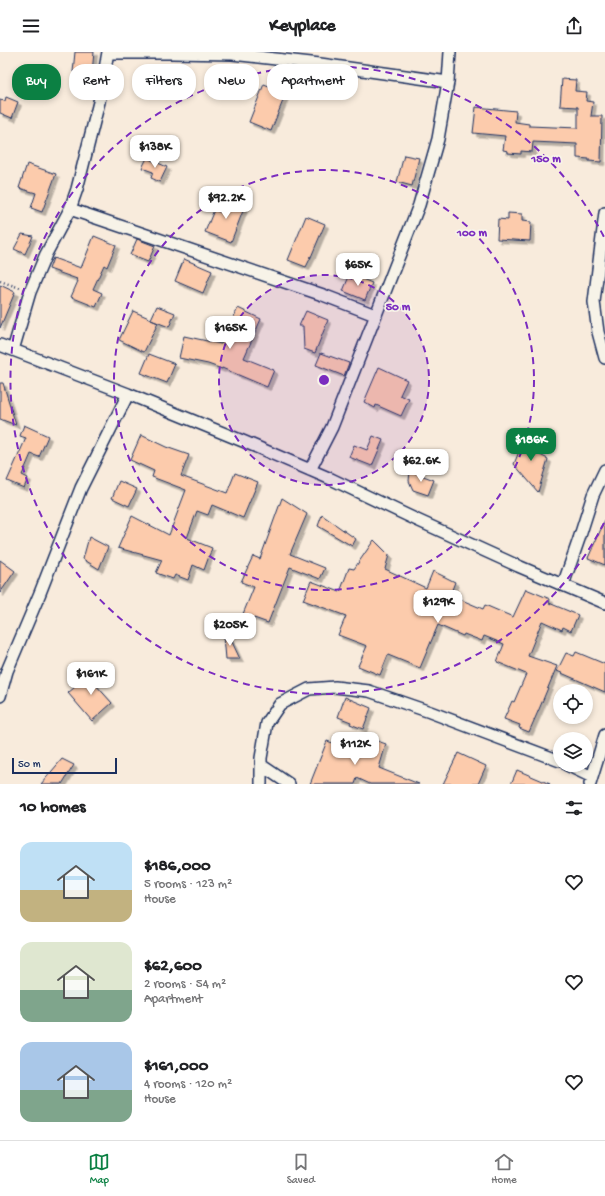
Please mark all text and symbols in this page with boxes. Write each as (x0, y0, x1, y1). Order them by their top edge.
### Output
icon: menu (20, 15, 42, 37)
icon: share (563, 15, 585, 37)
text: Keyplace (269, 16, 336, 37)
chip: Buy (12, 64, 61, 100)
chip: Rent (69, 64, 124, 100)
chip: Filters (132, 64, 196, 100)
chip: New (204, 64, 259, 100)
chip: Apartment (267, 64, 358, 100)
pin: $138K (127, 135, 183, 169)
text: $138K (139, 140, 171, 155)
text: 150 m (530, 153, 561, 167)
pin: $92.2K (193, 186, 259, 220)
text: $92.2K (208, 191, 244, 206)
text: 100 m (456, 227, 487, 241)
pin: $65K (334, 253, 382, 287)
text: $65K (345, 258, 371, 273)
text: 50 m (386, 301, 411, 315)
pin: $165K (202, 316, 258, 350)
text: $165K (214, 321, 246, 336)
centre of rings (317, 373, 331, 387)
pin: $186K (503, 428, 559, 462)
text: $186K (515, 433, 547, 448)
pin: $62.6K (388, 449, 454, 483)
text: $62.6K (403, 454, 439, 469)
pin: $129K (410, 590, 466, 624)
text: $129K (422, 595, 454, 610)
pin: $205K (202, 613, 258, 647)
text: $205K (213, 618, 247, 633)
pin: $161K (63, 662, 119, 696)
text: $161K (76, 667, 106, 682)
map controls (553, 684, 593, 772)
button: locate (553, 684, 593, 724)
pin: $112K (327, 732, 383, 766)
button: layers (553, 732, 593, 772)
text: $112K (340, 737, 370, 752)
scale bar (12, 756, 117, 775)
text: 50 m (18, 759, 40, 771)
icon: filters (563, 797, 585, 819)
text: 10 homes (20, 798, 86, 818)
text: $186,000 (144, 857, 211, 877)
icon: home (52, 858, 100, 906)
icon: heart (563, 871, 585, 893)
text: 5 rooms · 123 m² (144, 877, 232, 892)
text: House (144, 892, 176, 907)
text: $62,600 (144, 957, 202, 977)
icon: home (52, 958, 100, 1006)
icon: heart (563, 971, 585, 993)
text: 2 rooms · 54 m² (144, 977, 226, 992)
text: Apartment (144, 992, 203, 1007)
text: $161,000 (144, 1057, 208, 1077)
icon: home (52, 1058, 100, 1106)
icon: heart (563, 1071, 585, 1093)
text: 4 rooms · 120 m² (144, 1077, 232, 1092)
text: House (144, 1092, 176, 1107)
tab: Map (88, 1151, 110, 1187)
tab: Saved (287, 1151, 315, 1187)
tab: Home (491, 1151, 517, 1187)

